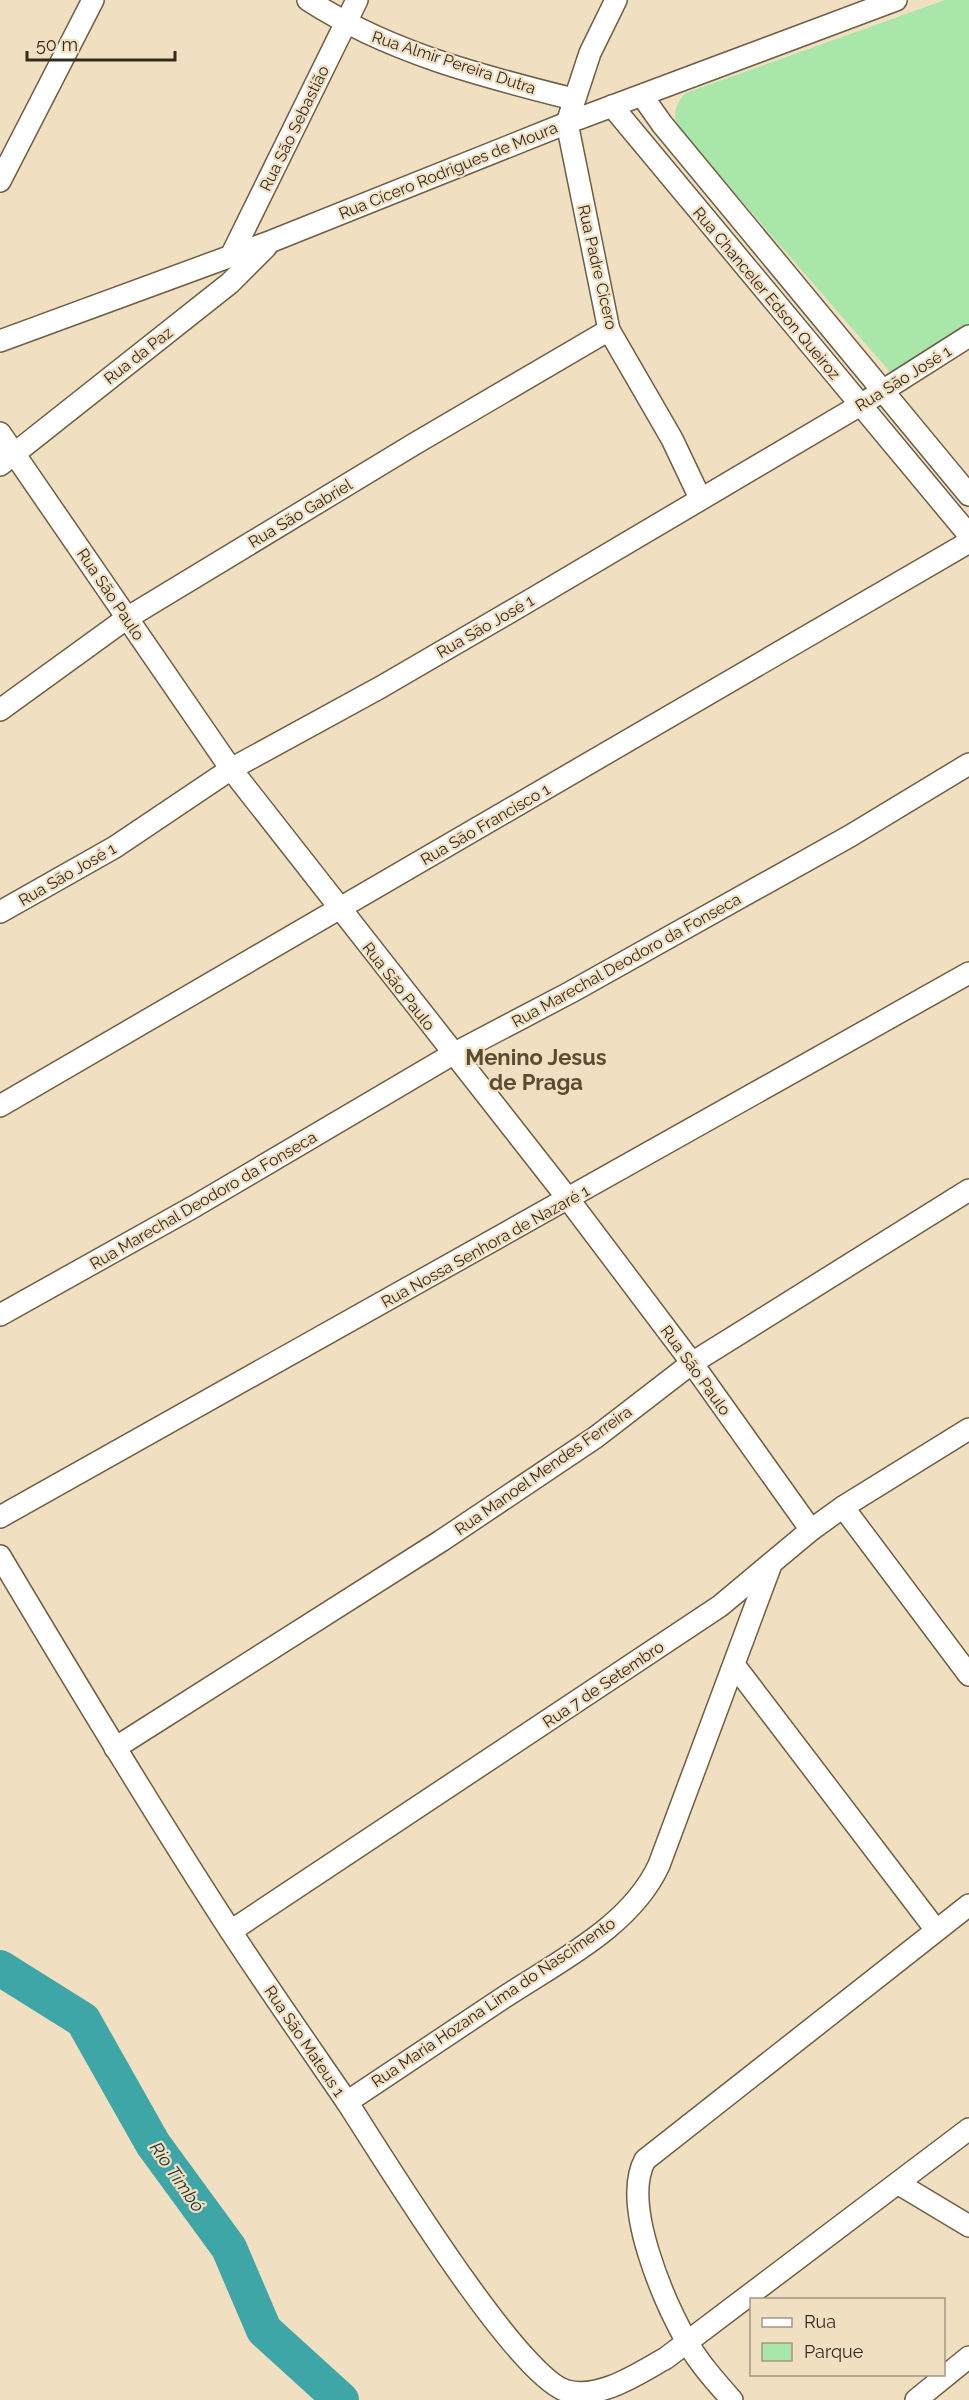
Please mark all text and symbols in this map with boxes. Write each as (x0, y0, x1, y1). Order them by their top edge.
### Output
scale bar (27, 24, 176, 62)
street label: Rua Almir Pereira Dutra (369, 27, 538, 98)
text: 50 m (36, 34, 78, 55)
street label: Rua São Sebastião (256, 62, 333, 194)
street label: Rua Cícero Rodrigues de Moura (336, 118, 560, 223)
street label: Rua Padre Cicero (574, 203, 621, 331)
street label: Rua Chanceler Edson Queiroz (689, 203, 844, 383)
street label: Rua da Paz (100, 323, 176, 388)
street label: Rua São José 1 (852, 341, 955, 415)
street label: Rua São Gabriel (245, 475, 356, 552)
street label: Rua São Paulo (73, 545, 148, 644)
street label: Rua São José 1 (433, 591, 537, 662)
street label: Rua São Francisco 1 (417, 780, 553, 869)
street label: Rua São José 1 (15, 839, 119, 910)
street label: Rua Marechal Deodoro da Fonseca (508, 889, 744, 1031)
street label: Rua São Paulo (358, 938, 439, 1034)
district label: Menino Jesus de Praga (465, 1044, 607, 1095)
street label: Rua Marechal Deodoro da Fonseca (86, 1128, 320, 1273)
street label: Rua Nossa Senhora de Nazaré 1 (378, 1181, 593, 1312)
street label: Rua São Paulo (657, 1322, 735, 1419)
street label: Rua Manoel Mendes Ferreira (451, 1402, 635, 1539)
street label: Rua 7 de Setembro (539, 1637, 667, 1732)
street label: Rua Maria Hozana Lima do Nascimento (368, 1913, 619, 2091)
street label: Rua São Mateus 1 (260, 1982, 349, 2101)
water label: Rio Timbó (146, 2138, 209, 2216)
legend (750, 2298, 945, 2376)
text: Rua (804, 2311, 836, 2332)
text: Parque (804, 2341, 864, 2362)

